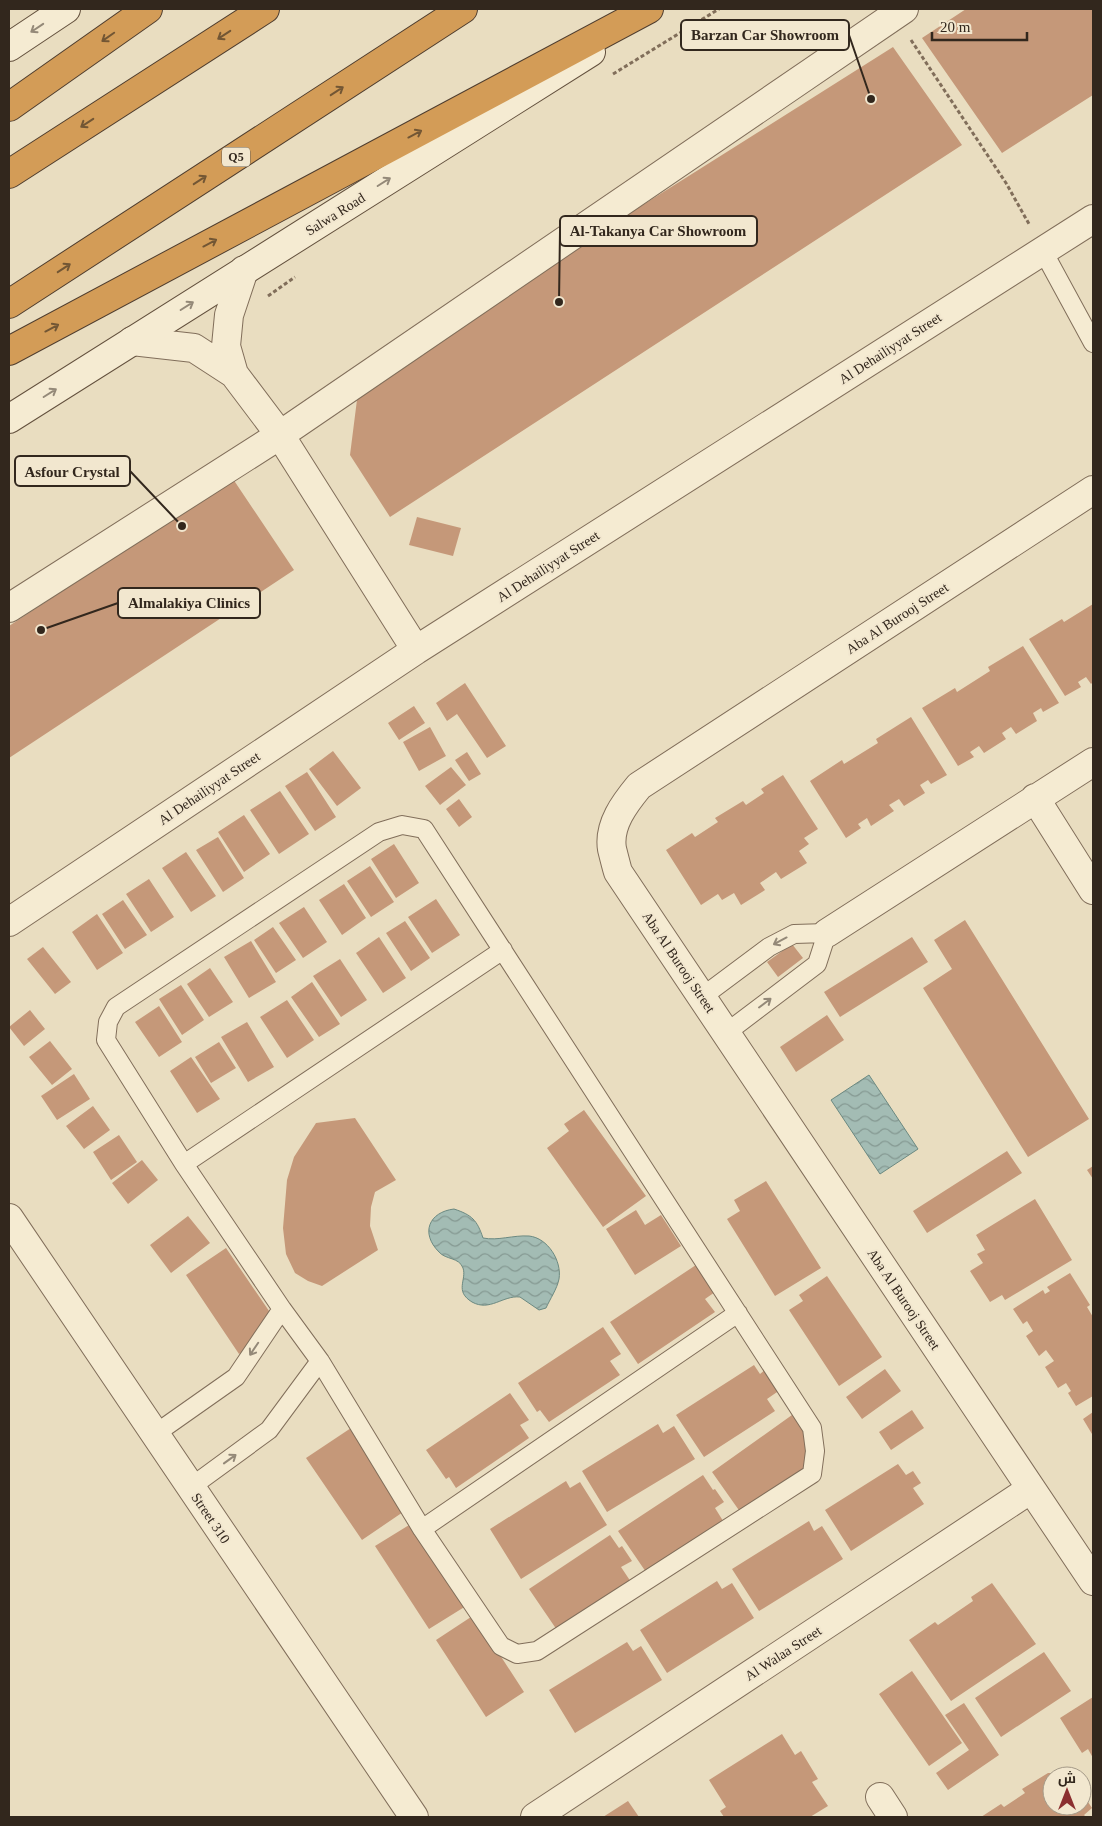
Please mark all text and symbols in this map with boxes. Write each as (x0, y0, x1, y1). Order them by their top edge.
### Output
scale bar (932, 10, 1027, 42)
text: 20 m (940, 19, 971, 35)
callout: Barzan Car Showroom (681, 20, 849, 50)
one-way arrow (30, 23, 44, 33)
text: Barzan Car Showroom (691, 27, 839, 43)
one-way arrow (217, 30, 231, 40)
one-way arrow (101, 32, 115, 42)
one-way arrow (329, 86, 343, 96)
one-way arrow (81, 118, 95, 128)
one-way arrow (408, 129, 423, 139)
road number: Q5 (222, 148, 250, 166)
one-way arrow (193, 174, 207, 184)
one-way arrow (377, 177, 391, 187)
street label: Salwa Road (303, 190, 368, 239)
callout: Al-Takanya Car Showroom (560, 216, 757, 246)
text: Al-Takanya Car Showroom (570, 223, 747, 239)
one-way arrow (203, 238, 218, 248)
one-way arrow (57, 263, 71, 273)
one-way arrow (180, 301, 194, 311)
street label: Al Dehailiyyat Street (836, 310, 944, 387)
one-way arrow (44, 323, 59, 333)
one-way arrow (43, 388, 57, 398)
callout: Asfour Crystal (15, 456, 130, 486)
text: Asfour Crystal (24, 464, 120, 480)
street label: Al Dehailiyyat Street (494, 528, 602, 605)
street label: Aba Al Burooj Street (843, 580, 951, 657)
callout: Almalakiya Clinics (118, 588, 260, 618)
text: Almalakiya Clinics (128, 595, 250, 611)
street label: Al Dehailiyyat Street (156, 749, 263, 828)
street label: Aba Al Burooj Street (639, 909, 718, 1016)
one-way arrow (774, 937, 788, 947)
one-way arrow (758, 998, 771, 1009)
street label: Aba Al Burooj Street (864, 1246, 943, 1353)
one-way arrow (249, 1342, 260, 1356)
one-way arrow (223, 1454, 237, 1464)
street label: Street 310 (188, 1490, 233, 1546)
street label: Al Walaa Street (742, 1623, 824, 1684)
north arrow (1042, 1766, 1092, 1816)
text: ش (1058, 1770, 1076, 1787)

